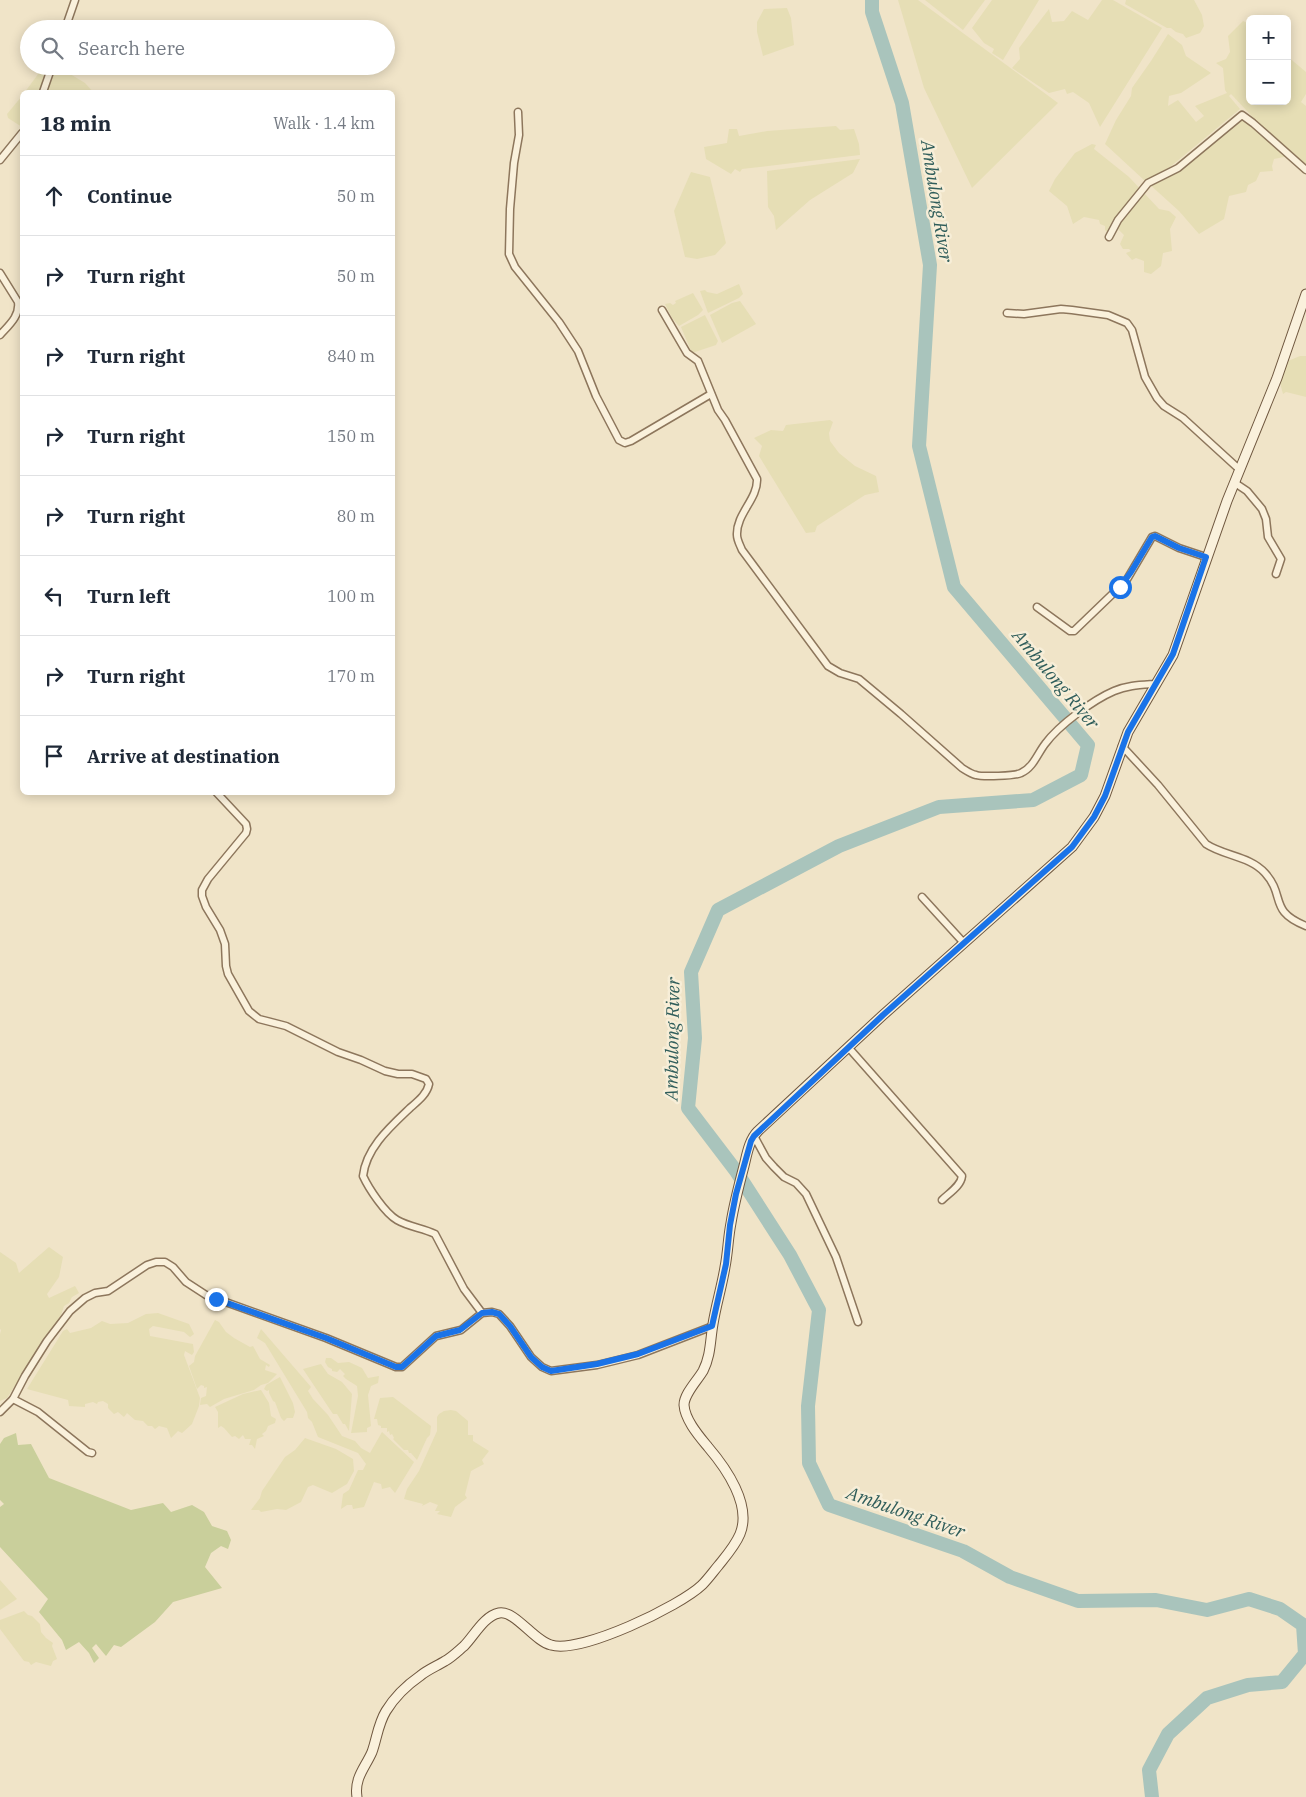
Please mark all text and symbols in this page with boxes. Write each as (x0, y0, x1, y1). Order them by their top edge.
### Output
map controls (1246, 15, 1291, 105)
button: + (1246, 15, 1291, 60)
search box (20, 20, 395, 75)
icon: search (38, 34, 66, 62)
text: Search here (78, 36, 185, 60)
button: − (1246, 60, 1291, 105)
text: 18 min (40, 109, 111, 137)
text: Walk · 1.4 km (273, 113, 375, 133)
water label: Ambulong River (916, 137, 958, 265)
icon: ahead (40, 182, 68, 210)
text: Continue (87, 184, 172, 208)
text: 50 m (337, 186, 375, 206)
icon: right (40, 262, 68, 290)
text: Turn right (87, 264, 185, 288)
text: 50 m (337, 266, 375, 286)
icon: right (40, 342, 68, 370)
text: Turn right (87, 344, 185, 368)
text: 840 m (327, 346, 375, 366)
icon: right (40, 422, 68, 450)
text: Turn right (87, 424, 185, 448)
text: 150 m (327, 426, 375, 446)
icon: right (40, 502, 68, 530)
text: Turn right (87, 504, 185, 528)
text: 80 m (337, 506, 375, 526)
route start (1109, 576, 1132, 599)
icon: left (40, 582, 68, 610)
text: Turn left (87, 584, 170, 608)
text: 100 m (327, 586, 375, 606)
water label: Ambulong River (1007, 624, 1105, 734)
icon: right (40, 662, 68, 690)
text: Turn right (87, 664, 185, 688)
text: 170 m (327, 666, 375, 686)
icon: arrive (40, 742, 68, 770)
text: Arrive at destination (87, 744, 280, 768)
water label: Ambulong River (659, 976, 685, 1102)
route end (205, 1288, 228, 1311)
water label: Ambulong River (843, 1481, 969, 1543)

